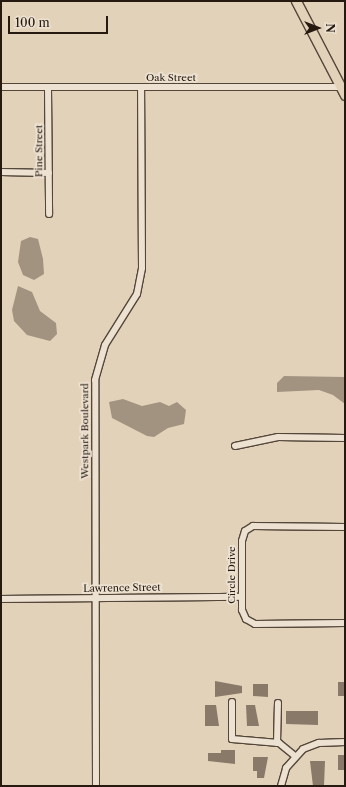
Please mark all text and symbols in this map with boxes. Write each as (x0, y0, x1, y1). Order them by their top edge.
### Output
scale bar (10, 8, 110, 34)
north arrow (298, 8, 338, 48)
text: 100 m (15, 15, 50, 30)
text: N (323, 23, 337, 33)
street label: Oak Street (146, 72, 196, 84)
street label: Pine Street (33, 125, 45, 177)
street label: Westpark Boulevard (79, 383, 91, 479)
street label: Circle Drive (226, 546, 238, 604)
street label: Lawrence Street (83, 581, 161, 595)

